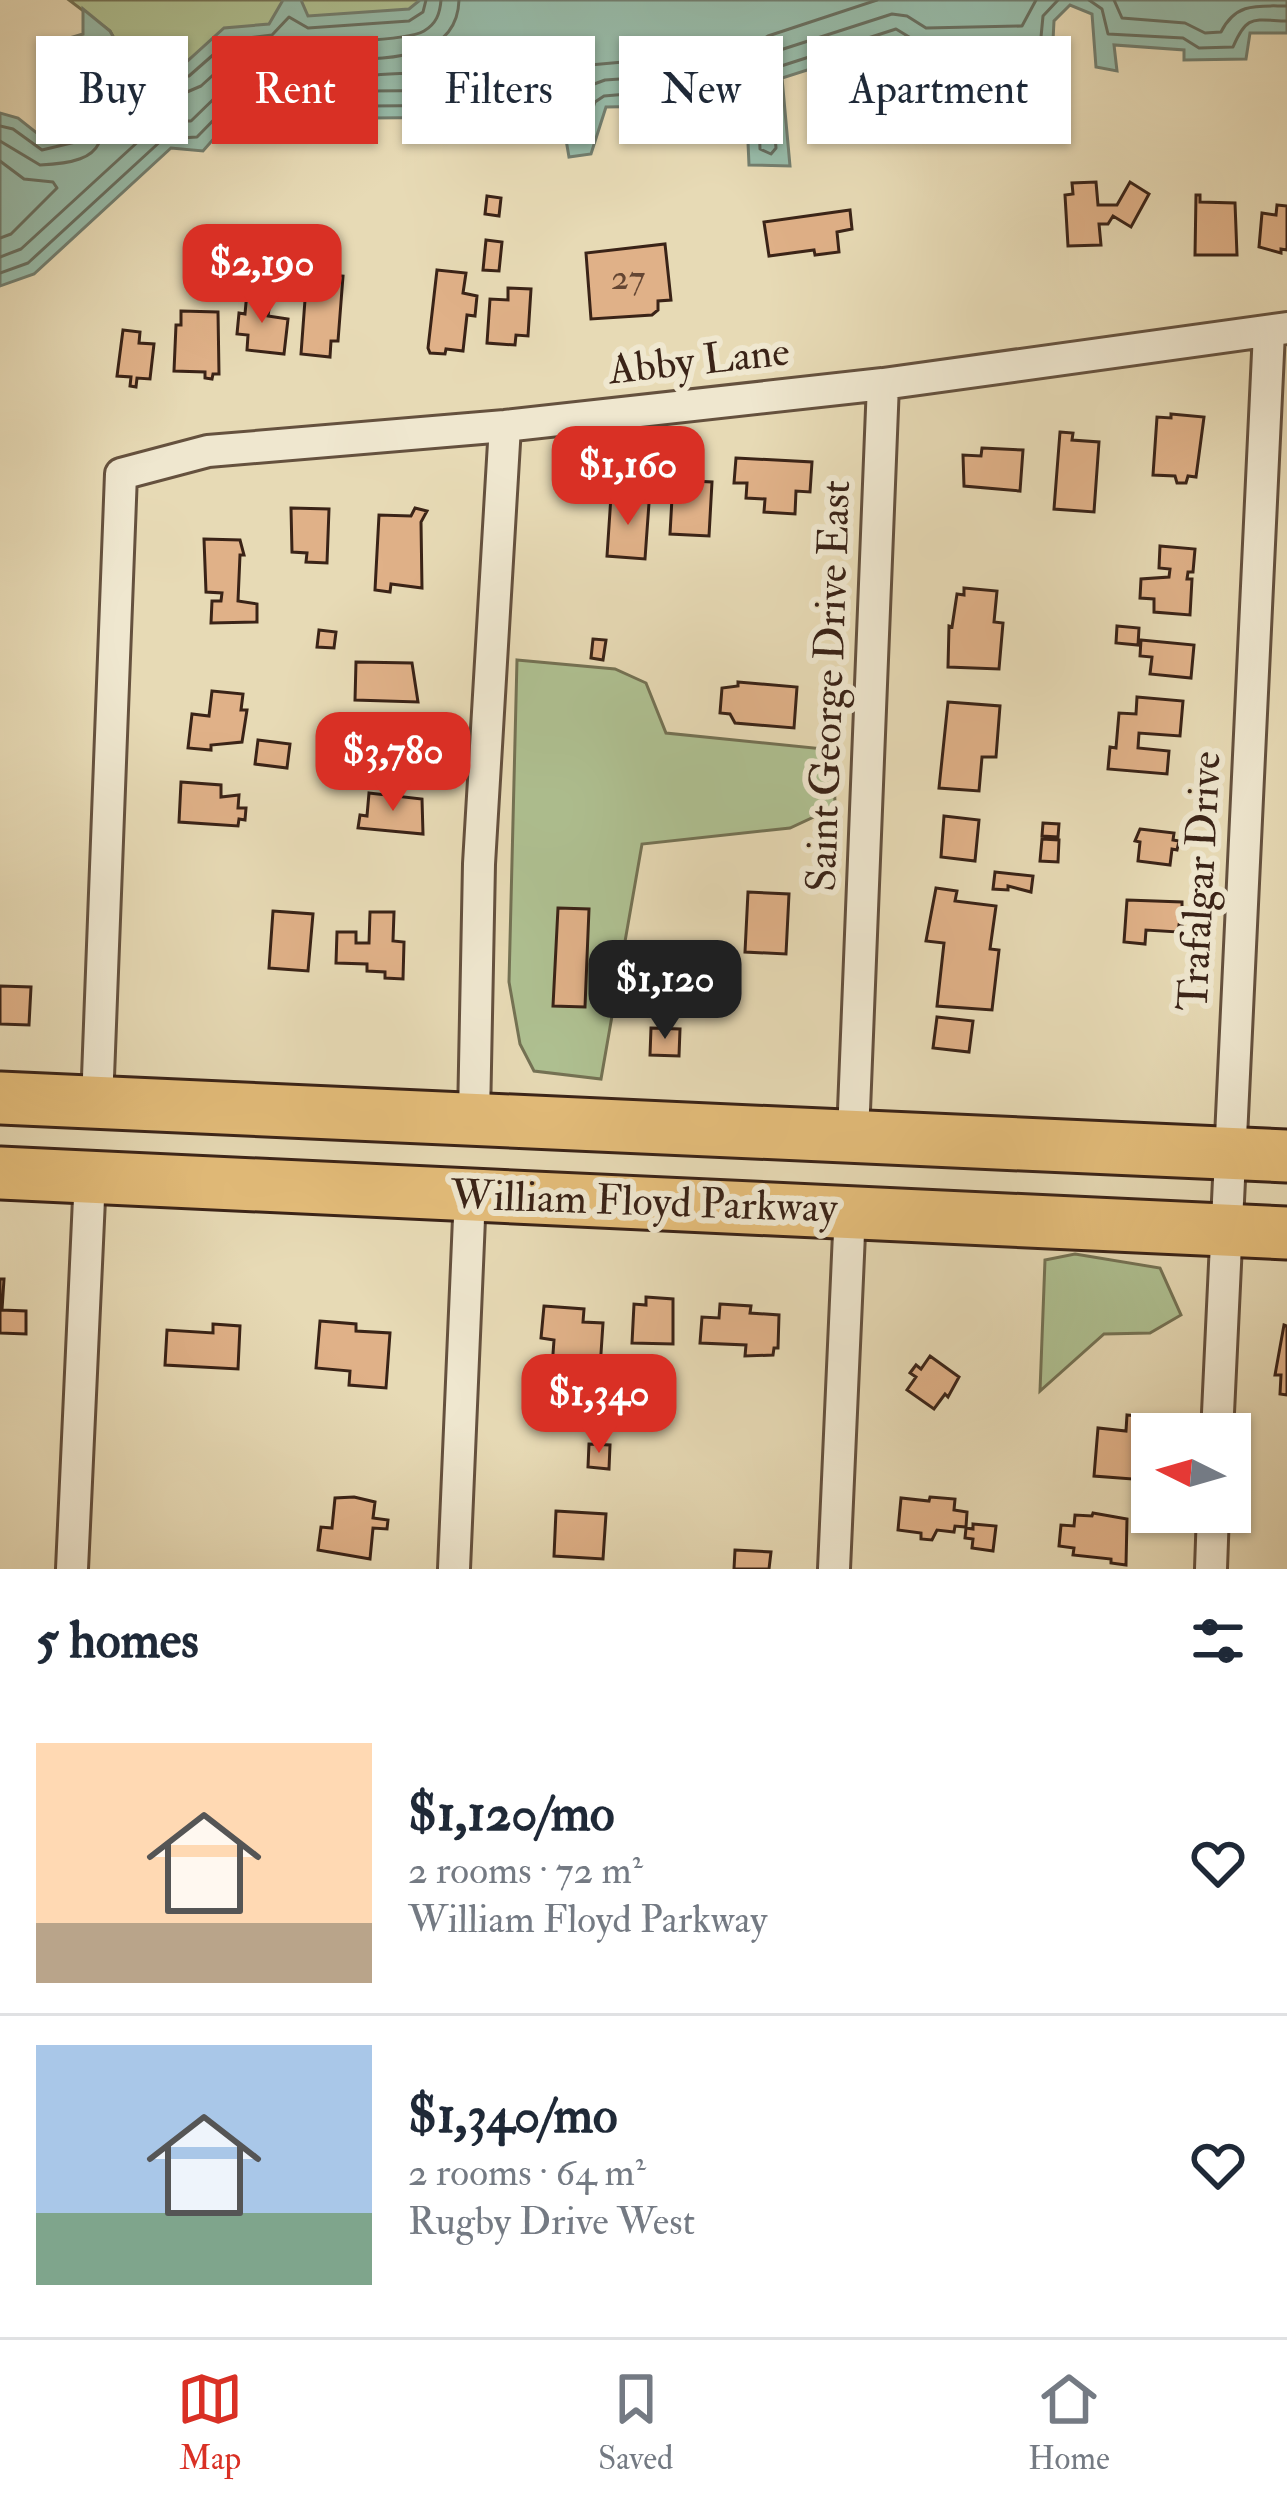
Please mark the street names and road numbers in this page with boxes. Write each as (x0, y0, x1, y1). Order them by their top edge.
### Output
street label: Abby Lane (605, 326, 792, 396)
street label: Saint George Drive East (796, 479, 862, 893)
street label: Trafalgar Drive (1167, 750, 1233, 1012)
street label: William Floyd Parkway (449, 1169, 839, 1235)

